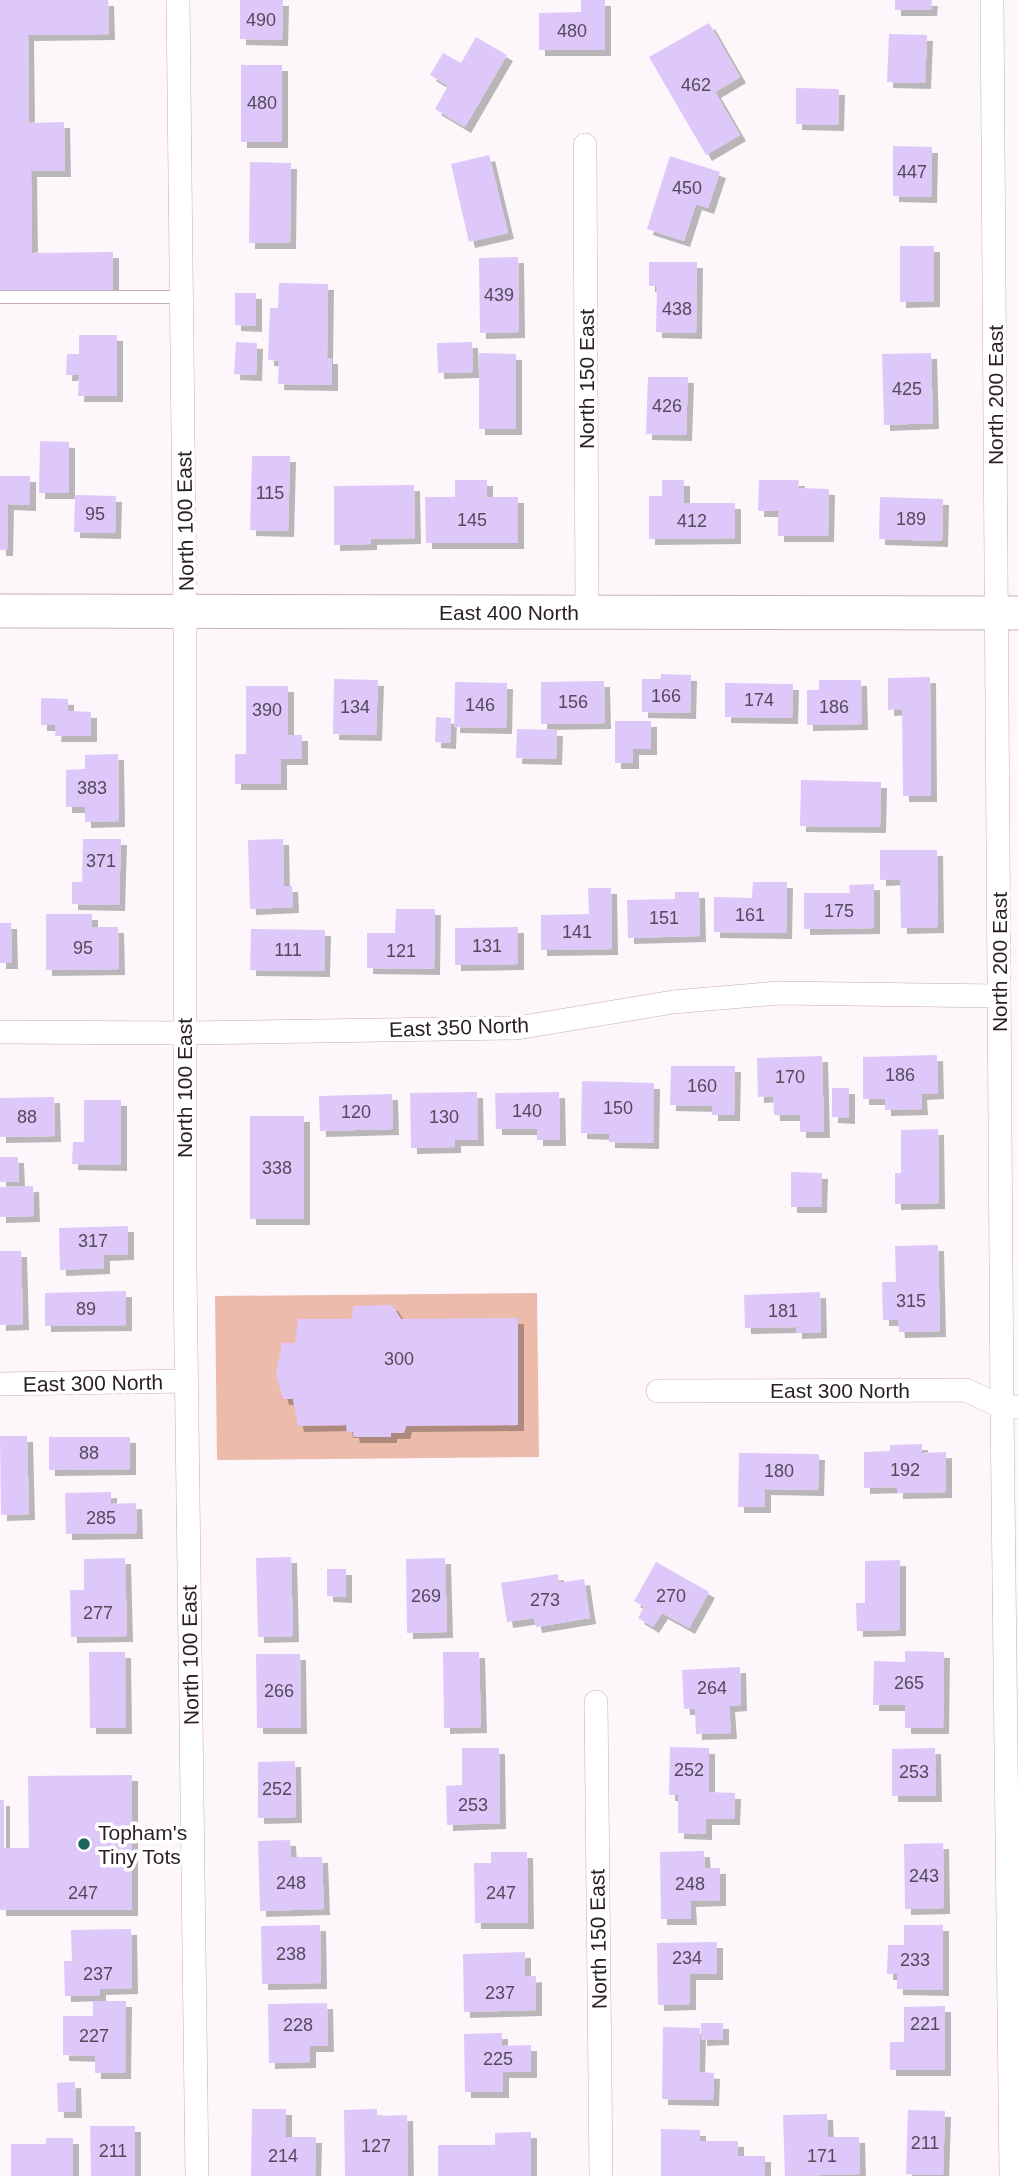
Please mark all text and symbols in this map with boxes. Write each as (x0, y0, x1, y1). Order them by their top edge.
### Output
house number: 490 (246, 10, 276, 30)
house number: 480 (557, 21, 587, 41)
house number: 462 (681, 75, 711, 95)
house number: 480 (247, 93, 277, 113)
house number: 447 (897, 162, 927, 182)
house number: 450 (672, 178, 702, 198)
house number: 439 (484, 285, 514, 305)
house number: 438 (662, 299, 692, 319)
street label: North 150 East (575, 309, 598, 449)
street label: North 200 East (984, 325, 1007, 465)
house number: 425 (892, 379, 922, 399)
house number: 426 (652, 396, 682, 416)
street label: North 100 East (172, 451, 198, 591)
house number: 115 (256, 483, 284, 503)
house number: 95 (85, 504, 105, 524)
house number: 189 (896, 509, 926, 529)
house number: 145 (457, 510, 487, 530)
house number: 412 (677, 511, 707, 531)
street label: East 400 North (439, 601, 579, 624)
house number: 166 (651, 686, 681, 706)
house number: 174 (744, 690, 774, 710)
house number: 156 (558, 692, 588, 712)
house number: 146 (465, 695, 495, 715)
house number: 134 (340, 697, 370, 717)
house number: 186 (819, 697, 849, 717)
house number: 390 (252, 700, 282, 720)
house number: 383 (77, 778, 107, 798)
house number: 371 (86, 851, 116, 871)
street label: North 200 East (988, 892, 1011, 1032)
house number: 175 (824, 901, 854, 921)
house number: 161 (735, 905, 765, 925)
house number: 151 (649, 908, 679, 928)
house number: 141 (562, 922, 592, 942)
house number: 131 (472, 936, 502, 956)
house number: 95 (73, 938, 93, 958)
house number: 111 (274, 940, 302, 960)
house number: 121 (386, 941, 416, 961)
street label: East 350 North (389, 1013, 529, 1041)
street label: North 100 East (173, 1018, 196, 1158)
house number: 186 (885, 1065, 915, 1085)
house number: 170 (775, 1067, 805, 1087)
house number: 160 (687, 1076, 717, 1096)
house number: 150 (603, 1098, 633, 1118)
house number: 140 (512, 1101, 542, 1121)
house number: 120 (341, 1102, 371, 1122)
house number: 88 (17, 1107, 37, 1127)
house number: 130 (429, 1107, 459, 1127)
house number: 338 (262, 1158, 292, 1178)
house number: 317 (78, 1231, 108, 1251)
house number: 315 (896, 1291, 926, 1311)
house number: 89 (76, 1299, 96, 1319)
house number: 181 (768, 1301, 798, 1321)
house number: 300 (384, 1349, 414, 1369)
street label: East 300 North (23, 1370, 163, 1396)
street label: East 300 North (770, 1379, 910, 1402)
house number: 88 (79, 1443, 99, 1463)
house number: 192 (890, 1460, 920, 1480)
house number: 180 (764, 1461, 794, 1481)
house number: 285 (86, 1508, 116, 1528)
street label: North 100 East (177, 1585, 203, 1725)
house number: 269 (411, 1586, 441, 1606)
house number: 270 (656, 1586, 686, 1606)
house number: 273 (530, 1590, 560, 1610)
house number: 277 (83, 1603, 113, 1623)
house number: 265 (894, 1673, 924, 1693)
house number: 264 (697, 1678, 727, 1698)
house number: 266 (264, 1681, 294, 1701)
house number: 252 (674, 1760, 704, 1780)
house number: 253 (899, 1762, 929, 1782)
house number: 252 (262, 1779, 292, 1799)
house number: 253 (458, 1795, 488, 1815)
place label: Topham's Tiny Tots (98, 1821, 187, 1868)
marker: Topham's Tiny Tots (76, 1836, 92, 1852)
house number: 243 (909, 1866, 939, 1886)
street label: North 150 East (585, 1869, 611, 2009)
house number: 248 (276, 1873, 306, 1893)
house number: 248 (675, 1874, 705, 1894)
house number: 247 (68, 1883, 98, 1903)
house number: 247 (486, 1883, 516, 1903)
house number: 238 (276, 1944, 306, 1964)
house number: 234 (672, 1948, 702, 1968)
house number: 233 (900, 1950, 930, 1970)
house number: 237 (83, 1964, 113, 1984)
house number: 237 (485, 1983, 515, 2003)
house number: 221 (910, 2014, 940, 2034)
house number: 228 (283, 2015, 313, 2035)
house number: 227 (79, 2026, 109, 2046)
house number: 225 (483, 2049, 513, 2069)
house number: 211 (911, 2133, 939, 2153)
house number: 127 (361, 2136, 391, 2156)
house number: 211 (99, 2141, 127, 2161)
house number: 214 (268, 2146, 298, 2166)
house number: 171 (807, 2146, 837, 2166)

